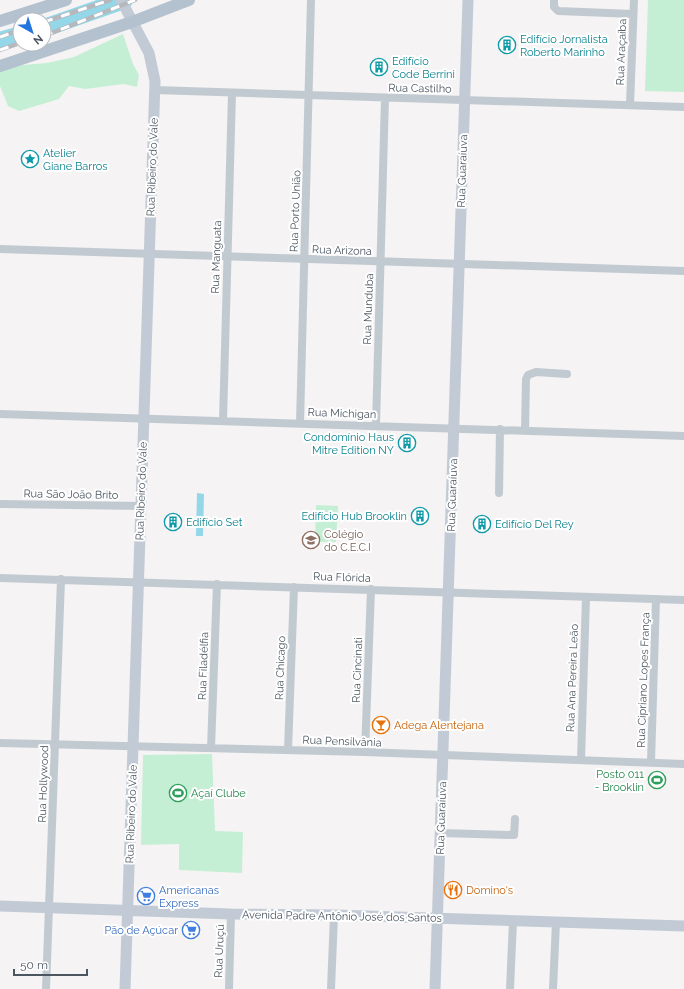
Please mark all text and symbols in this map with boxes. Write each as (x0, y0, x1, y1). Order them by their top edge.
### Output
north arrow (12, 12, 52, 52)
street label: Rua Araçaíba (614, 19, 629, 86)
text: N (31, 32, 45, 47)
place label: Edifício Jornalista Roberto Marinho (520, 33, 608, 59)
building icon: Edifício Jornalista Roberto Marinho (497, 35, 517, 55)
place label: Edifício Code Berrini (392, 55, 455, 81)
building icon: Edifício Code Berrini (369, 57, 389, 77)
street label: Rua Castilho (388, 81, 452, 96)
street label: Rua Ribeiro do Vale (144, 117, 161, 217)
street label: Rua Guaraíuva (455, 134, 470, 208)
place label: Atelier Giane Barros (43, 147, 108, 173)
place icon: Atelier Giane Barros (20, 149, 40, 169)
street label: Rua Porto União (288, 169, 303, 252)
street label: Rua Manguata (209, 220, 224, 294)
street label: Rua Arizona (312, 243, 372, 258)
street label: Rua Munduba (361, 273, 376, 345)
street label: Rua Michigan (308, 406, 376, 421)
place label: Condomínio Haus Mitre Edition NY (304, 431, 394, 457)
building icon: Condomínio Haus Mitre Edition NY (397, 433, 417, 453)
street label: Rua Ribeiro do Vale (133, 441, 150, 541)
street label: Rua Guaraíuva (445, 458, 460, 532)
street label: Rua São João Brito (23, 487, 119, 502)
building icon: Edifício Hub Brooklin (410, 506, 430, 526)
place label: Edifício Hub Brooklin (301, 510, 407, 523)
building icon: Edifício Set (163, 512, 183, 532)
building icon: Edifício Del Rey (472, 514, 492, 534)
place label: Edifício Set (186, 516, 243, 529)
place label: Edifício Del Rey (495, 518, 574, 531)
place label: Colégio do C.E.C.I (324, 528, 371, 554)
school or university icon: Colégio do C.E.C.I (301, 530, 321, 550)
street label: Rua Flórida (313, 570, 371, 585)
street label: Rua Cipriano Lopes França (635, 612, 652, 748)
street label: Rua Ana Pereira Leão (564, 623, 581, 732)
street label: Rua Filadélfia (196, 632, 211, 700)
street label: Rua Chicago (273, 635, 288, 700)
street label: Rua Cincinati (350, 637, 365, 703)
bar icon: Adega Alentejana (371, 715, 391, 735)
place label: Adega Alentejana (394, 719, 484, 732)
street label: Rua Pensilvânia (302, 734, 382, 749)
street label: Rua Hollywood (36, 745, 51, 823)
street label: Rua Ribeiro do Vale (123, 764, 140, 864)
place label: Posto 011 - Brooklin (595, 768, 644, 794)
sports icon: Posto 011 - Brooklin (647, 770, 667, 790)
street label: Rua Guaraíuva (434, 781, 449, 855)
sports icon: Açaí Clube (168, 783, 188, 803)
place label: Açaí Clube (191, 787, 246, 800)
restaurant icon: Domino's (443, 880, 463, 900)
place label: Americanas Express (159, 884, 219, 910)
place label: Domino's (466, 884, 513, 897)
supermarket icon: Americanas Express (136, 886, 156, 906)
street label: Avenida Padre Antônio José dos Santos (242, 908, 442, 925)
supermarket icon: Pão de Açúcar (181, 920, 201, 940)
place label: Pão de Açúcar (104, 924, 178, 937)
street label: Rua Uruçú (212, 924, 227, 978)
scale bar (14, 951, 87, 977)
text: 50 m (20, 958, 48, 972)

